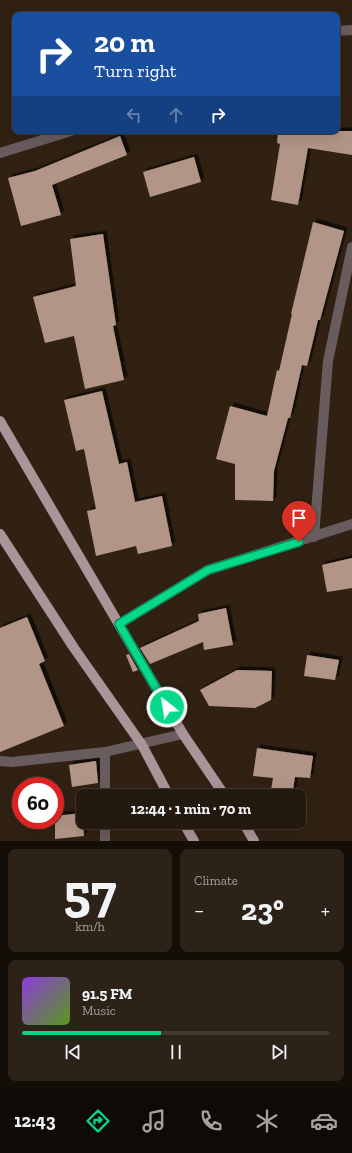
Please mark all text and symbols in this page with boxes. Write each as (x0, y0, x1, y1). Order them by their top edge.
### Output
text: 20 m (94, 26, 155, 59)
icon: right (28, 28, 80, 80)
text: Turn right (94, 60, 176, 82)
icon: left (123, 104, 145, 126)
icon: ahead (165, 104, 187, 126)
icon: right (207, 104, 229, 126)
pin (282, 501, 316, 542)
icon: arrive (288, 507, 310, 529)
position arrow (146, 686, 188, 728)
speed limit sign: 60 (12, 777, 64, 829)
text: 12:44 · 1 min · 70 m (131, 800, 251, 818)
text: 57 (64, 862, 116, 924)
text: Climate (194, 873, 238, 888)
text: 23° (241, 892, 284, 928)
text: − (194, 897, 204, 924)
text: + (321, 897, 330, 924)
text: km/h (75, 919, 105, 934)
text: 91.5 FM (82, 985, 132, 1003)
text: Music (82, 1003, 116, 1018)
icon: previous (62, 1041, 84, 1063)
icon: pause (165, 1041, 187, 1063)
icon: next (268, 1041, 290, 1063)
icon: directions (84, 1107, 112, 1135)
icon: music (140, 1107, 168, 1135)
icon: phone (197, 1107, 225, 1135)
icon: climate (253, 1107, 281, 1135)
icon: car (310, 1107, 338, 1135)
text: 12:43 (14, 1110, 55, 1132)

